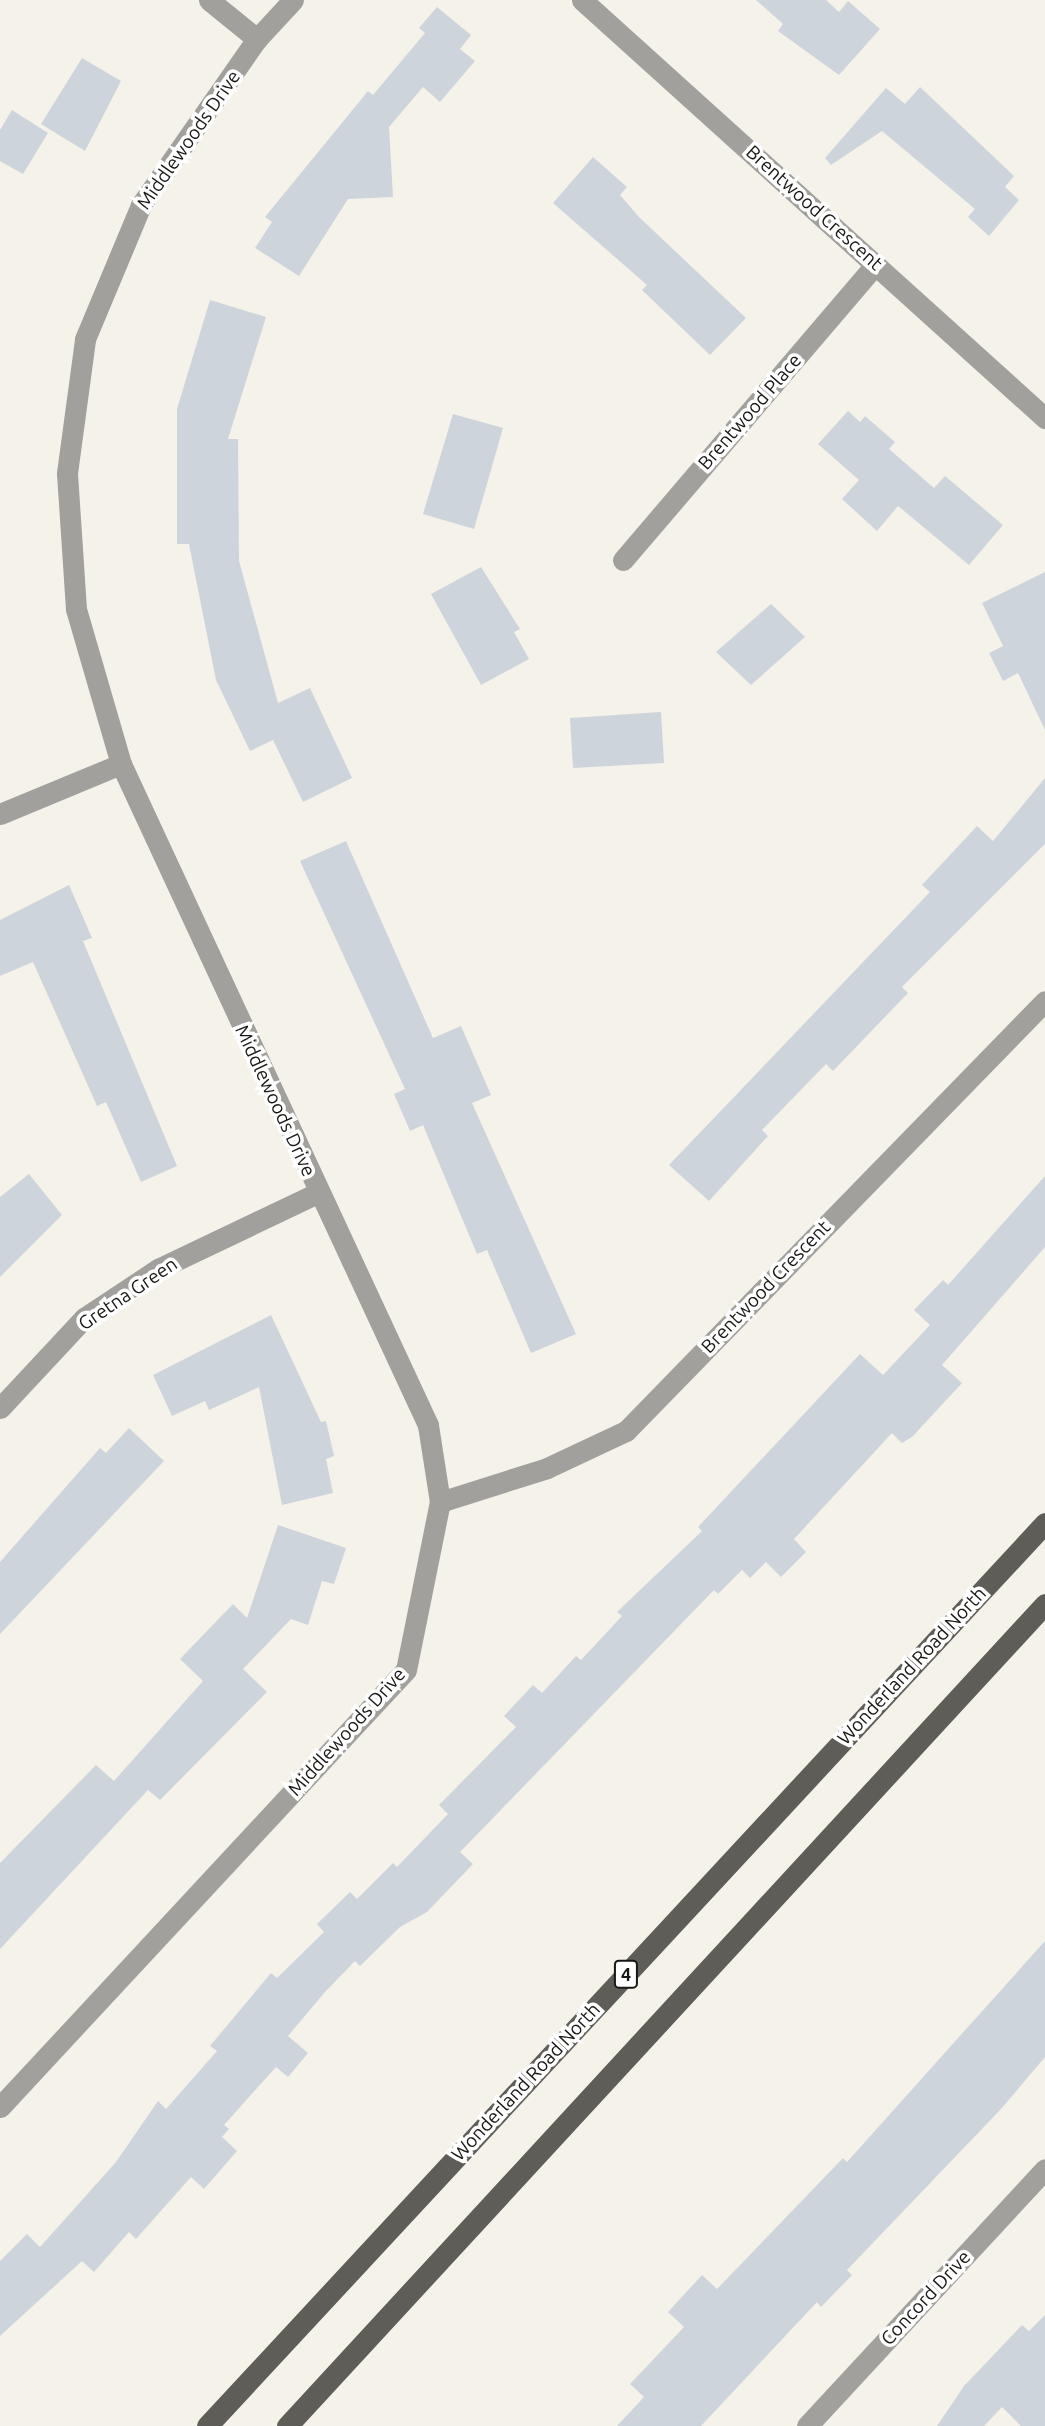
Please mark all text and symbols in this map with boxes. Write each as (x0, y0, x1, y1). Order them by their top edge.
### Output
street label: Middlewoods Drive (133, 66, 245, 214)
street label: Brentwood Crescent (741, 141, 887, 275)
street label: Brentwood Place (694, 349, 806, 475)
street label: Middlewoods Drive (230, 1022, 320, 1180)
street label: Brentwood Crescent (697, 1216, 835, 1358)
street label: Gretna Green (74, 1253, 182, 1335)
street label: Wonderland Road North (833, 1582, 991, 1750)
street label: Middlewoods Drive (284, 1663, 410, 1801)
road number: 4 (614, 1960, 638, 1988)
street label: Wonderland Road North (447, 1998, 605, 2166)
street label: Concord Drive (876, 2246, 976, 2350)

